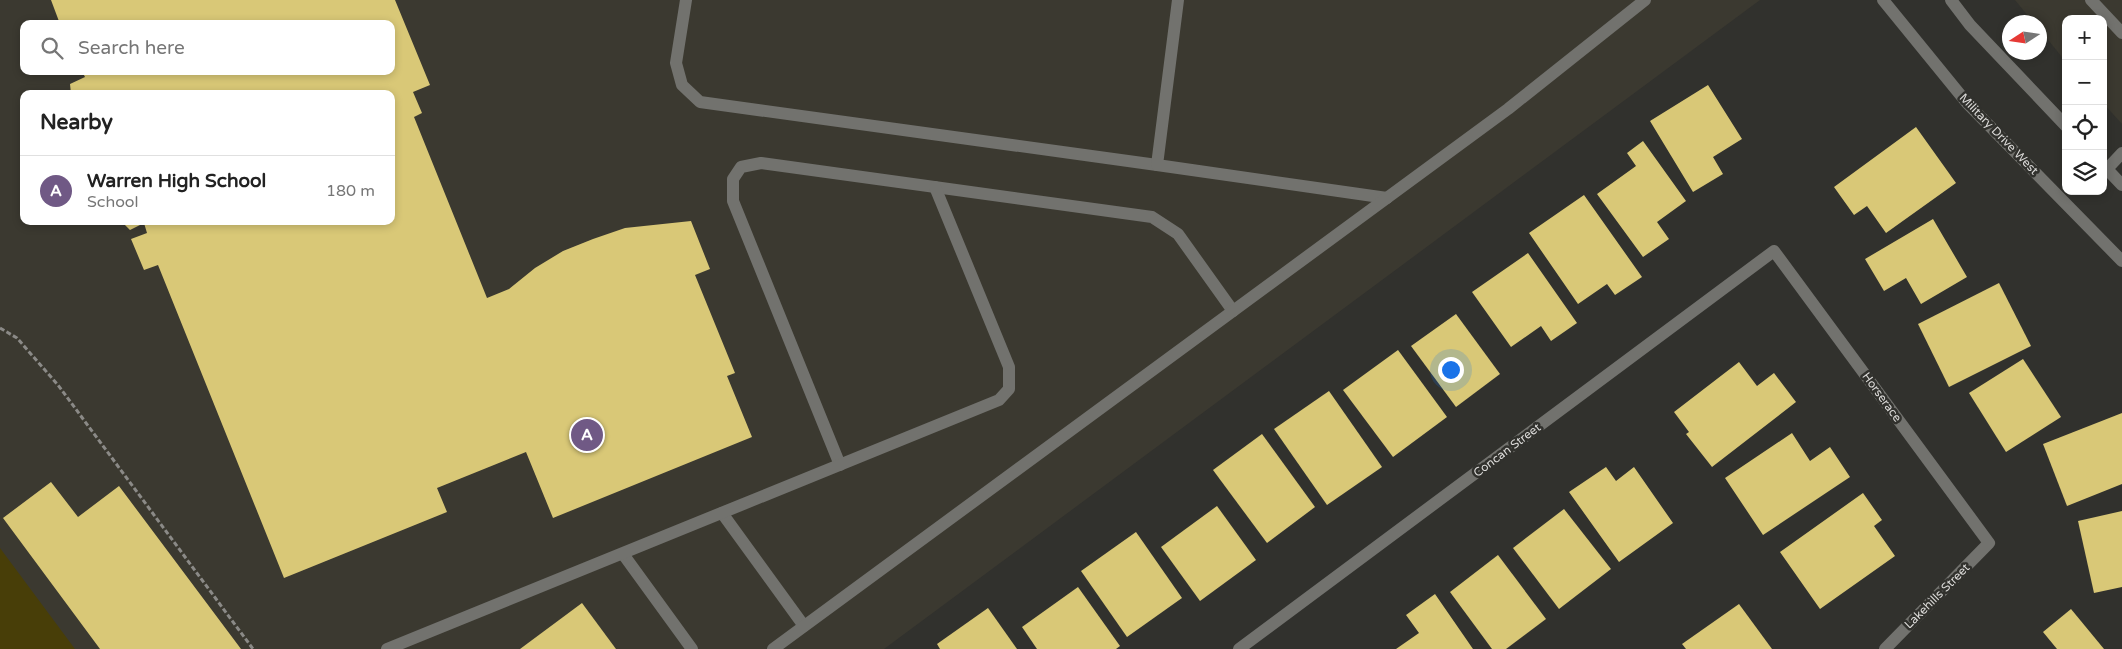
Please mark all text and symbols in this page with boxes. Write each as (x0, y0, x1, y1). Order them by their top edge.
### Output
north arrow (2002, 15, 2047, 60)
map controls (2062, 15, 2107, 195)
button: + (2062, 15, 2107, 60)
search box (20, 20, 395, 75)
icon: search (38, 34, 66, 62)
text: Search here (78, 37, 185, 59)
button: − (2062, 60, 2107, 105)
street label: Military Drive West (1957, 91, 2042, 178)
button: locate (2062, 105, 2107, 150)
text: Nearby (40, 110, 113, 135)
button: layers (2062, 150, 2107, 195)
text: Warren High School (87, 170, 266, 192)
text: A (50, 181, 62, 201)
text: 180 m (326, 181, 375, 201)
text: School (87, 192, 139, 212)
your location (1438, 357, 1464, 383)
street label: Horserace (1859, 369, 1905, 425)
pin: A (571, 416, 603, 454)
street label: Concan Street (1471, 420, 1544, 480)
street label: Lakehills Street (1902, 560, 1973, 631)

